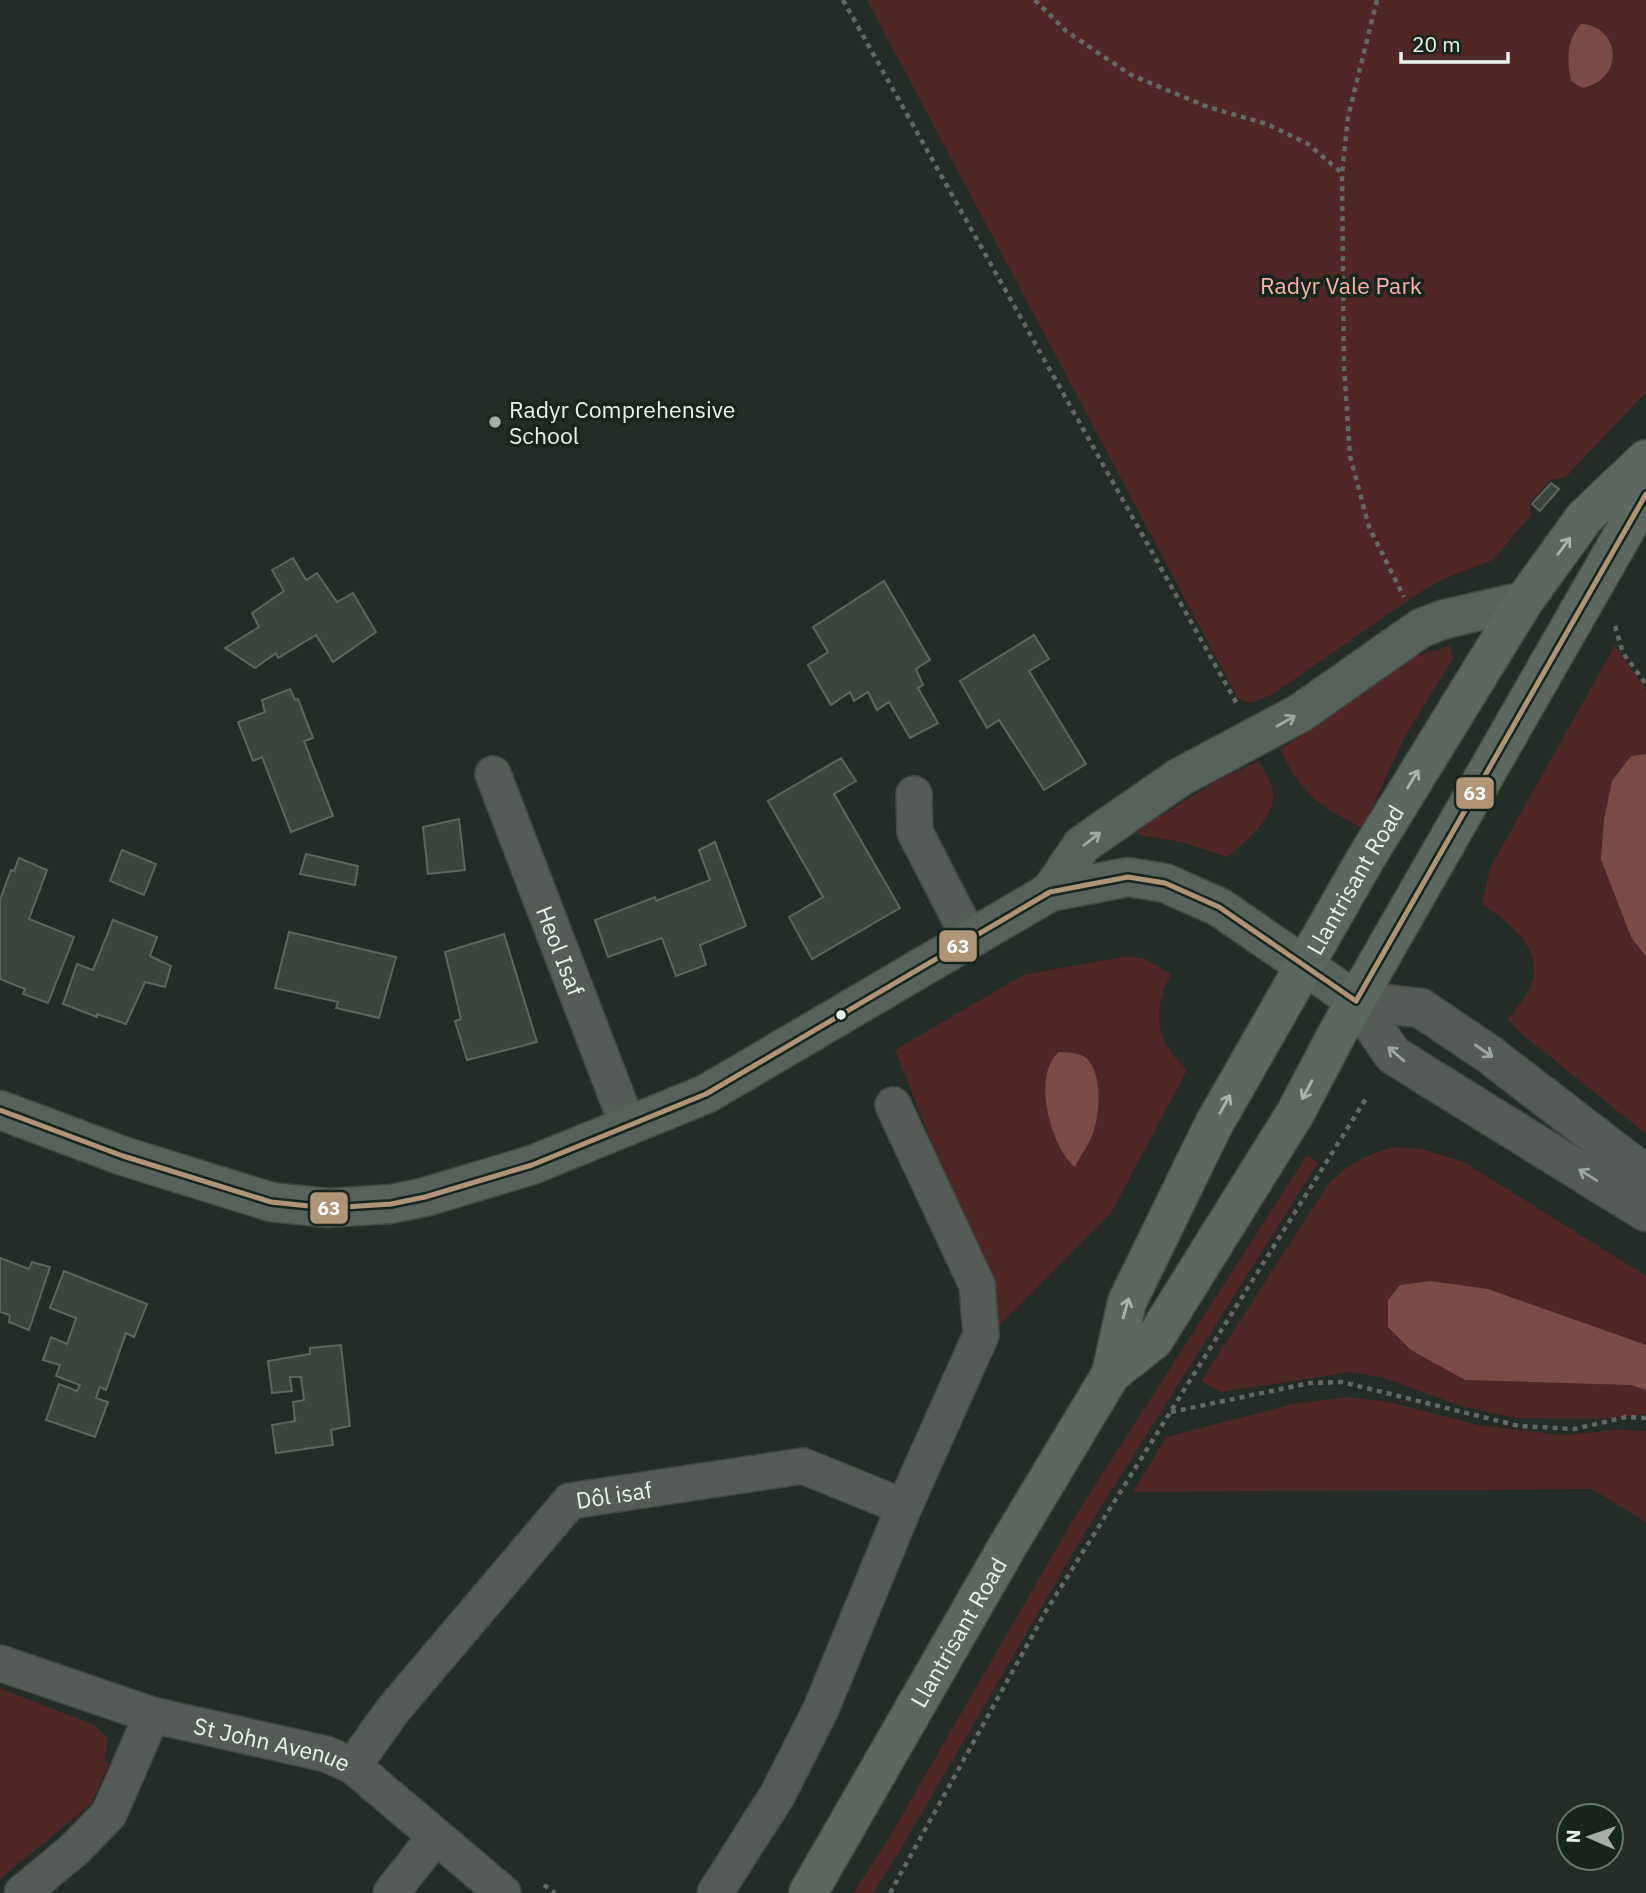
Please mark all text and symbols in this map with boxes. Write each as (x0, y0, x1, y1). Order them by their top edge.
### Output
scale bar (1401, 21, 1508, 65)
text: 20 m (1412, 30, 1461, 58)
park label: Radyr Vale Park (1260, 270, 1422, 300)
place label: Radyr Comprehensive School (509, 394, 735, 450)
marker: Radyr Comprehensive School (487, 414, 503, 430)
one-way arrow (1557, 537, 1571, 556)
one-way arrow (1275, 714, 1295, 728)
one-way arrow (1406, 770, 1420, 790)
line badge: 63 (1455, 776, 1495, 810)
text: 63 (1464, 781, 1486, 805)
street label: Llantrisant Road (1299, 799, 1410, 960)
one-way arrow (1082, 831, 1100, 846)
street label: Heol Isaf (530, 901, 591, 1000)
line badge: 63 (938, 929, 978, 963)
text: 63 (947, 934, 969, 958)
unlabelled marker (834, 1008, 848, 1022)
one-way arrow (1474, 1044, 1493, 1058)
one-way arrow (1387, 1046, 1405, 1062)
one-way arrow (1300, 1079, 1314, 1100)
one-way arrow (1218, 1094, 1232, 1114)
one-way arrow (1579, 1168, 1599, 1182)
line badge: 63 (309, 1191, 349, 1225)
text: 63 (318, 1196, 340, 1220)
one-way arrow (1121, 1297, 1134, 1319)
street label: Dôl isaf (574, 1474, 654, 1515)
street label: Llantrisant Road (903, 1552, 1013, 1713)
street label: St John Avenue (191, 1710, 355, 1778)
north arrow (1555, 1802, 1625, 1872)
text: N (1561, 1829, 1585, 1844)

